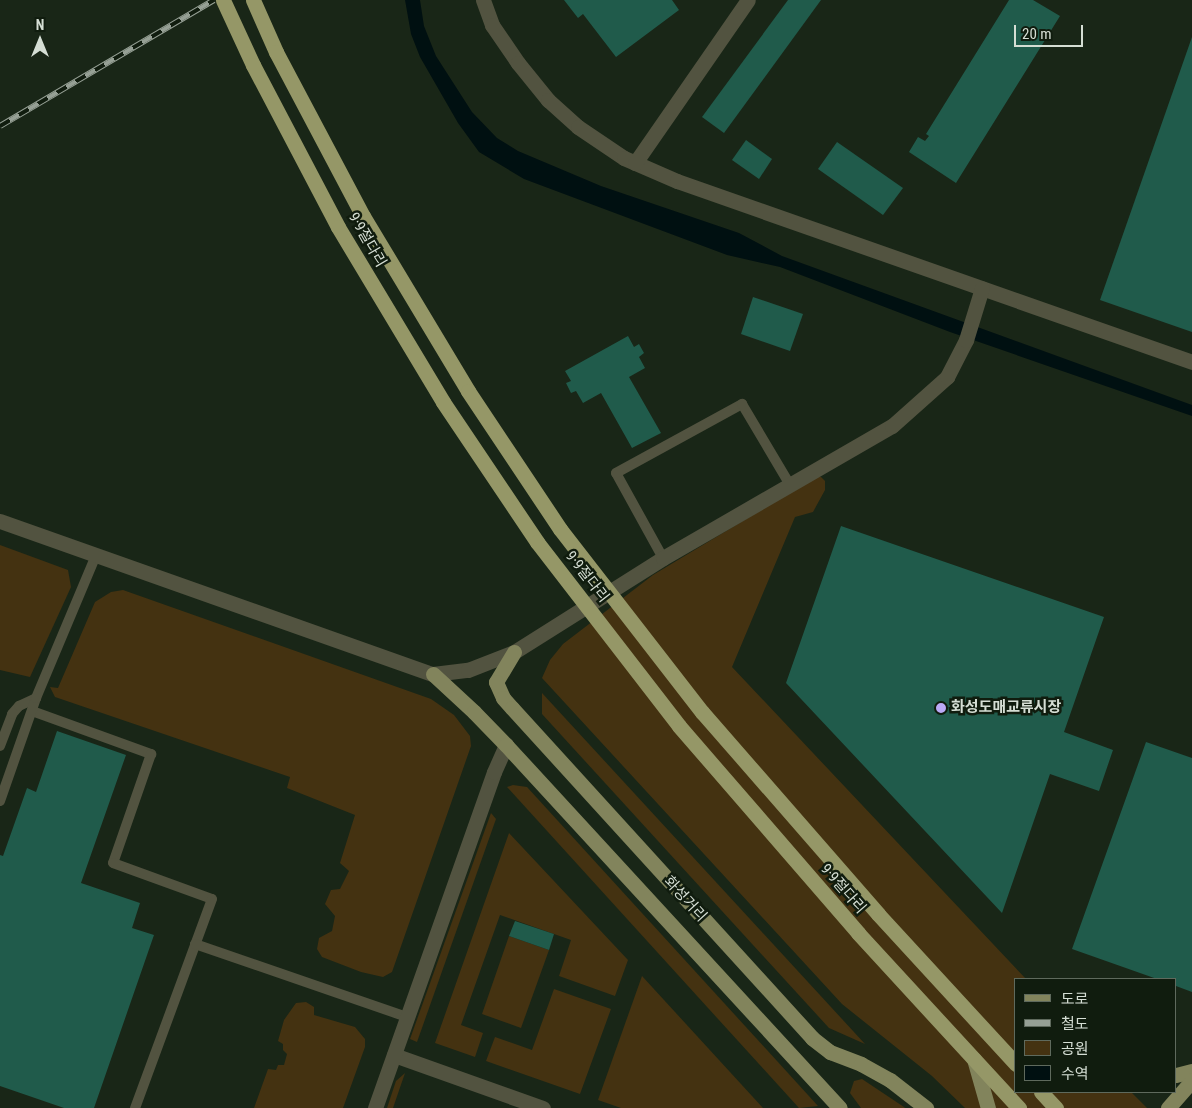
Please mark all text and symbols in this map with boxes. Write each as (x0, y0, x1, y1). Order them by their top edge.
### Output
north arrow (15, 15, 65, 65)
scale bar (1017, 15, 1086, 47)
text: N (36, 17, 44, 33)
text: 20 m (1022, 25, 1052, 43)
street label: 9·9절다리 (344, 210, 390, 270)
street label: 9·9절다리 (561, 548, 613, 606)
place label: 화성도매교류시장 (951, 699, 1061, 717)
marker: 화성도매교류시장 (935, 702, 947, 714)
street label: 9·9절다리 (817, 861, 869, 917)
street label: 화성거리 (660, 872, 710, 926)
legend (1014, 978, 1177, 1093)
text: 도로 (1061, 990, 1089, 1008)
text: 철도 (1061, 1015, 1089, 1033)
text: 공원 (1061, 1040, 1089, 1058)
text: 수역 (1061, 1065, 1089, 1083)

